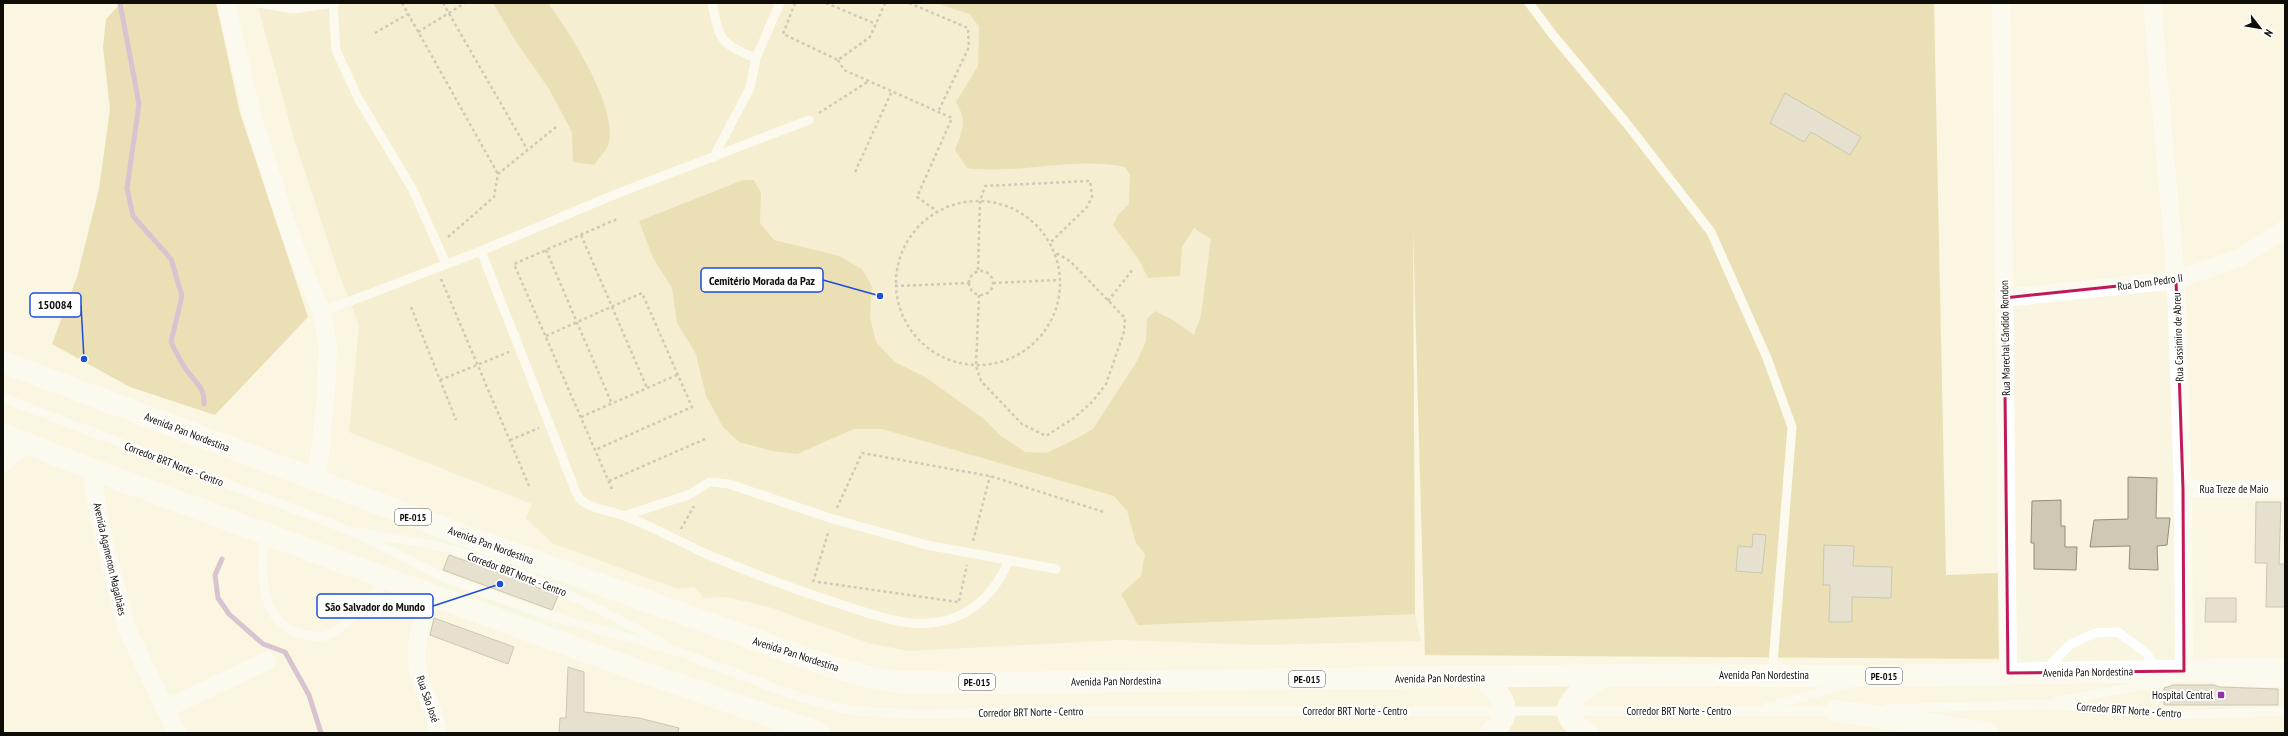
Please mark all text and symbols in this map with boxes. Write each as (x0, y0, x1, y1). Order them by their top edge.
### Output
north arrow (2240, 8, 2280, 48)
text: N (2261, 27, 2276, 39)
callout: Cemitério Morada da Paz (701, 268, 823, 292)
street label: Rua Dom Pedro II (2116, 270, 2184, 294)
text: Cemitério Morada da Paz (709, 273, 815, 288)
street label: Rua Marechal Cândido Rondon (1997, 280, 2013, 396)
street label: Rua Cassimiro de Abreu (2169, 292, 2187, 382)
callout: 150084 (30, 293, 81, 317)
text: 150084 (38, 297, 72, 312)
street label: Avenida Pan Nordestina (142, 409, 232, 455)
street label: Corredor BRT Norte - Centro (122, 439, 226, 489)
street label: Rua Treze de Maio (2200, 482, 2269, 496)
street label: Avenida Agamenon Magalhães (90, 501, 130, 617)
road number: PE-015 (395, 509, 431, 525)
street label: Avenida Pan Nordestina (446, 523, 536, 567)
street label: Corredor BRT Norte - Centro (465, 549, 569, 599)
callout: São Salvador do Mundo (317, 594, 433, 618)
text: São Salvador do Mundo (325, 599, 426, 614)
street label: Avenida Pan Nordestina (751, 633, 841, 675)
street label: Avenida Pan Nordestina (2043, 664, 2133, 680)
street label: Avenida Pan Nordestina (1719, 668, 1809, 682)
road number: PE-015 (1866, 668, 1902, 684)
street label: Avenida Pan Nordestina (1395, 670, 1485, 686)
road number: PE-015 (1289, 671, 1325, 687)
street label: Avenida Pan Nordestina (1071, 673, 1161, 689)
street label: Rua São José (413, 674, 443, 725)
road number: PE-015 (959, 674, 995, 690)
place label: Hospital Central (2152, 688, 2213, 702)
marker: Hospital Central (2216, 690, 2226, 700)
street label: Corredor BRT Norte - Centro (2076, 699, 2182, 721)
street label: Corredor BRT Norte - Centro (978, 704, 1084, 720)
street label: Corredor BRT Norte - Centro (1302, 704, 1408, 718)
street label: Corredor BRT Norte - Centro (1626, 704, 1732, 718)

